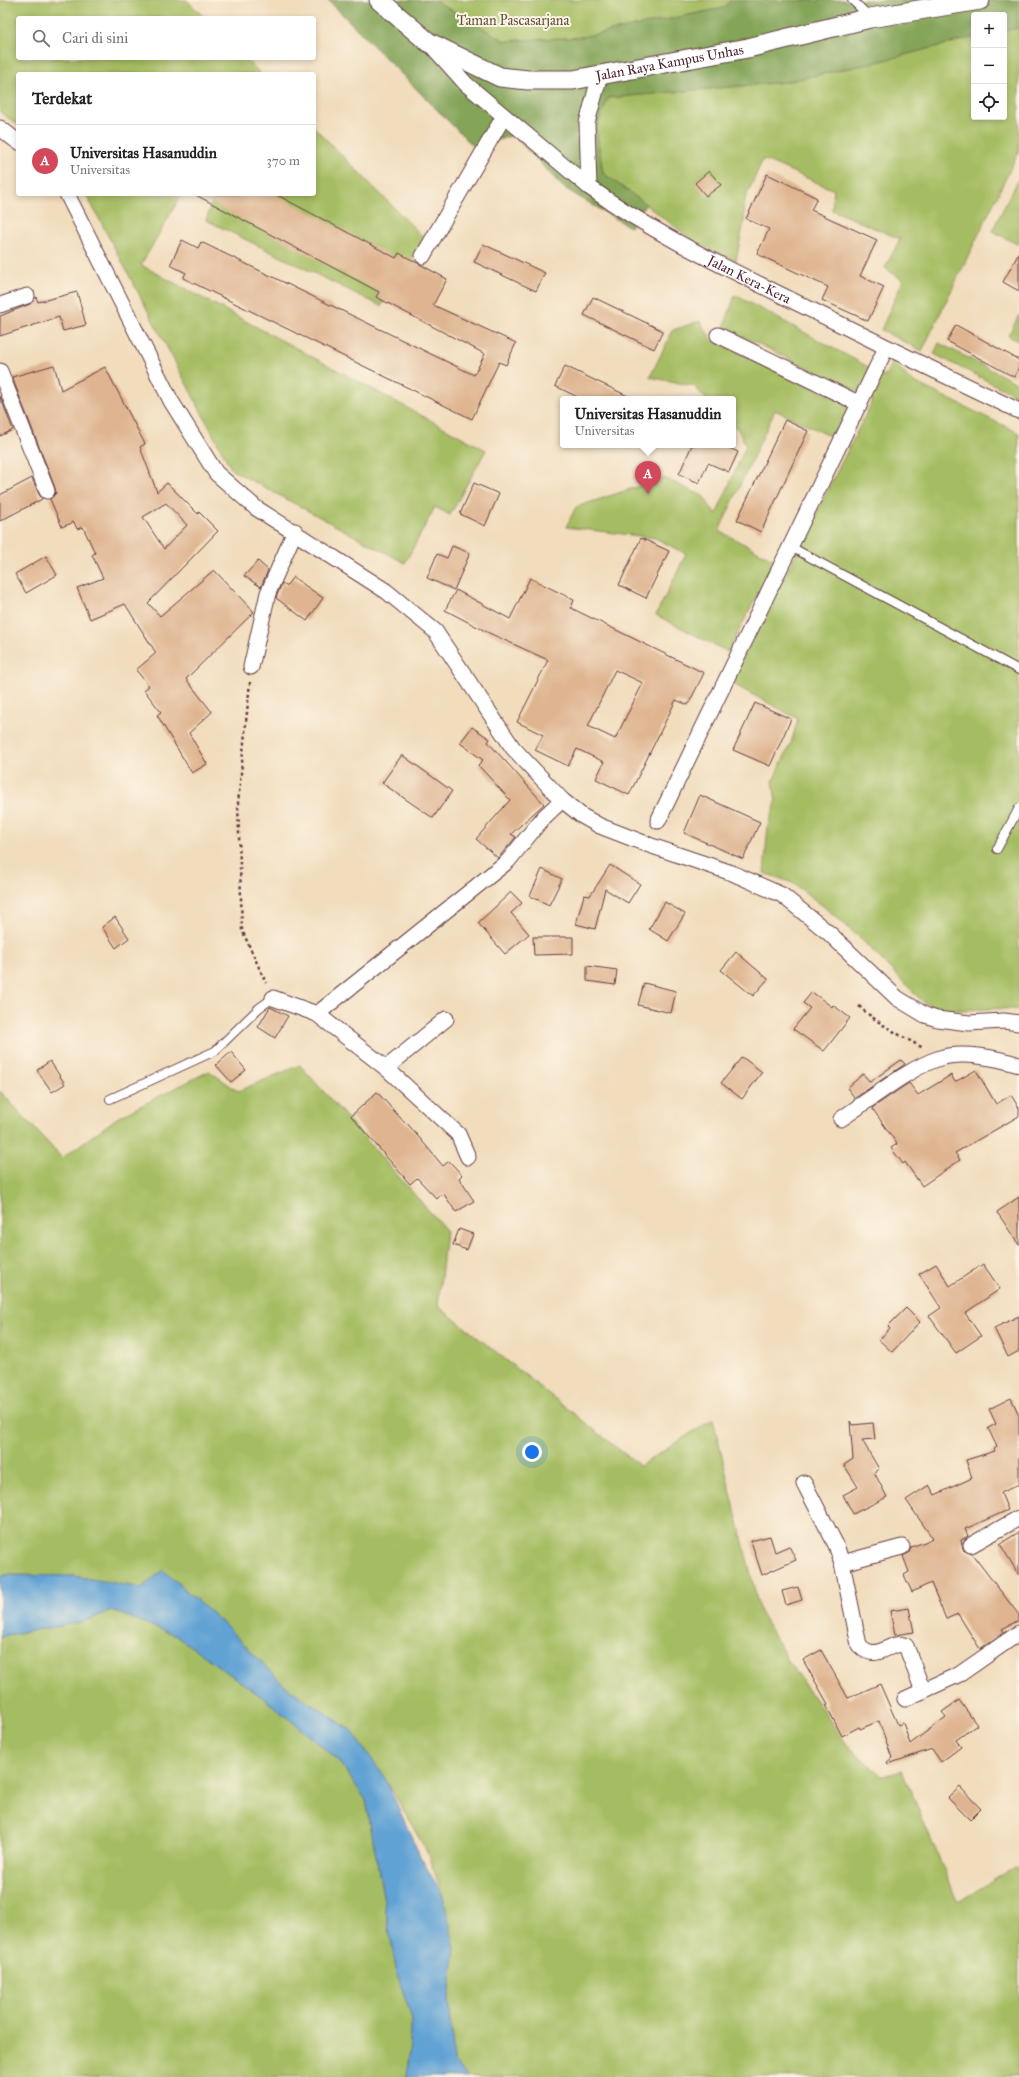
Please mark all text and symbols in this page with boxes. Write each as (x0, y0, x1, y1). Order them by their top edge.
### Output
park label: Taman Pascasarjana (457, 12, 569, 29)
map controls (971, 12, 1007, 120)
button: + (971, 12, 1007, 48)
search box (16, 16, 316, 60)
icon: search (30, 27, 52, 49)
text: Cari di sini (62, 29, 128, 47)
street label: Jalan Raya Kampus Unhas (592, 41, 745, 86)
button: − (971, 48, 1007, 84)
button: locate (971, 84, 1007, 120)
text: Terdekat (32, 88, 92, 109)
text: Universitas Hasanuddin (70, 144, 217, 162)
text: A (41, 153, 49, 169)
text: 370 m (267, 153, 300, 169)
text: Universitas (70, 162, 130, 178)
street label: Jalan Kera-Kera (702, 251, 794, 308)
popup (560, 396, 736, 448)
text: Universitas Hasanuddin (575, 405, 721, 423)
text: Universitas (575, 423, 635, 439)
pin: A (635, 461, 661, 494)
your location (522, 1442, 542, 1462)

